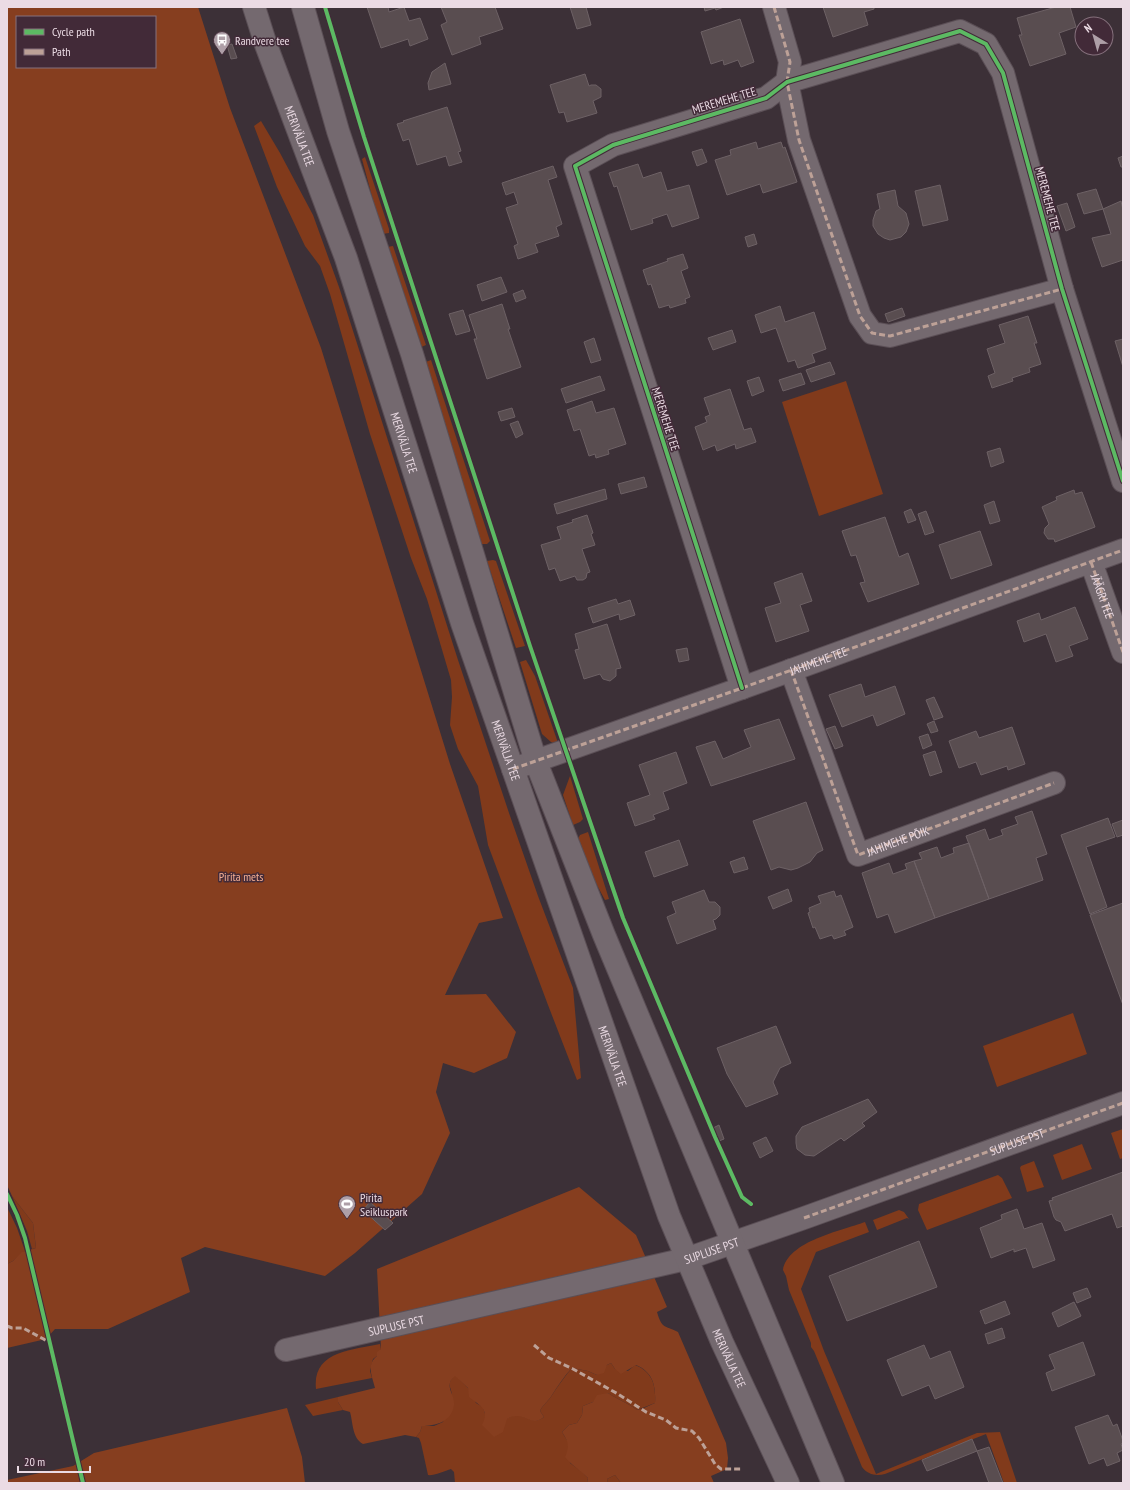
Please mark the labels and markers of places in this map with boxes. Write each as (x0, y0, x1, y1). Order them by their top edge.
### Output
bus stop icon: Randvere tee (212, 30, 232, 55)
place label: Randvere tee (235, 33, 289, 48)
place label: Pirita Seikluspark (360, 1190, 408, 1219)
sports icon: Pirita Seikluspark (337, 1194, 357, 1219)

